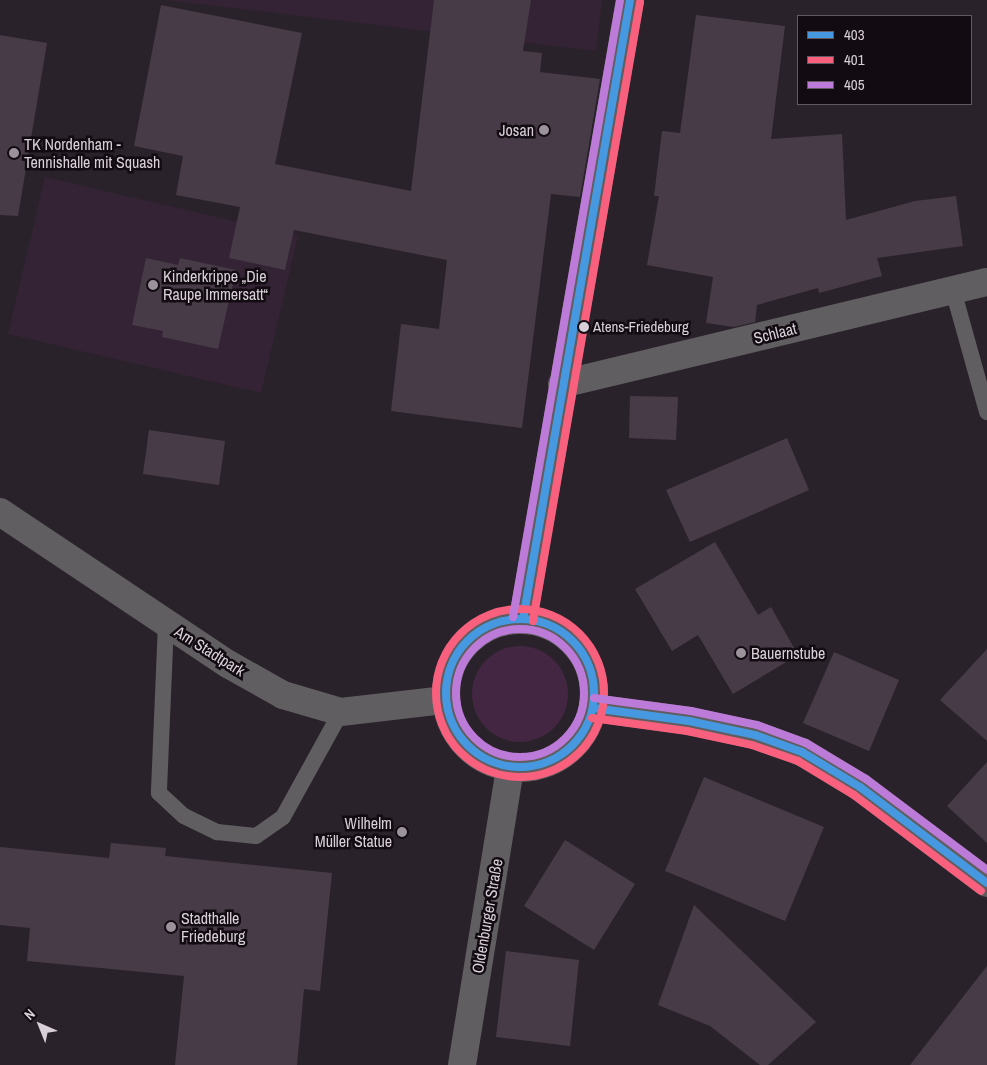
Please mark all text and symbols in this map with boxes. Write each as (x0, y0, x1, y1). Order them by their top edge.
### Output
legend (797, 15, 972, 105)
text: 403 (844, 24, 865, 45)
text: 401 (844, 49, 865, 70)
text: 405 (844, 74, 865, 95)
place label: Josan (499, 120, 534, 140)
marker: Josan (538, 124, 550, 136)
place label: TK Nordenham - Tennishalle mit Squash (24, 134, 160, 172)
marker: TK Nordenham - Tennishalle mit Squash (8, 147, 20, 159)
place label: Kinderkrippe „Die Raupe Immersatt“ (163, 266, 268, 304)
marker: Kinderkrippe „Die Raupe Immersatt“ (147, 279, 159, 291)
place label: Atens-Friedeburg (593, 318, 689, 336)
street label: Schlaat (751, 318, 799, 348)
marker: Atens-Friedeburg (579, 322, 589, 332)
street label: Am Stadtpark (171, 622, 249, 680)
place label: Bauernstube (751, 643, 825, 663)
marker: Bauernstube (735, 647, 747, 659)
place label: Wilhelm Müller Statue (315, 813, 392, 851)
marker: Wilhelm Müller Statue (396, 826, 408, 838)
street label: Oldenburger Straße (467, 857, 507, 975)
place label: Stadthalle Friedeburg (181, 908, 245, 946)
marker: Stadthalle Friedeburg (165, 921, 177, 933)
north arrow (15, 1000, 65, 1050)
text: N (20, 1005, 39, 1024)

